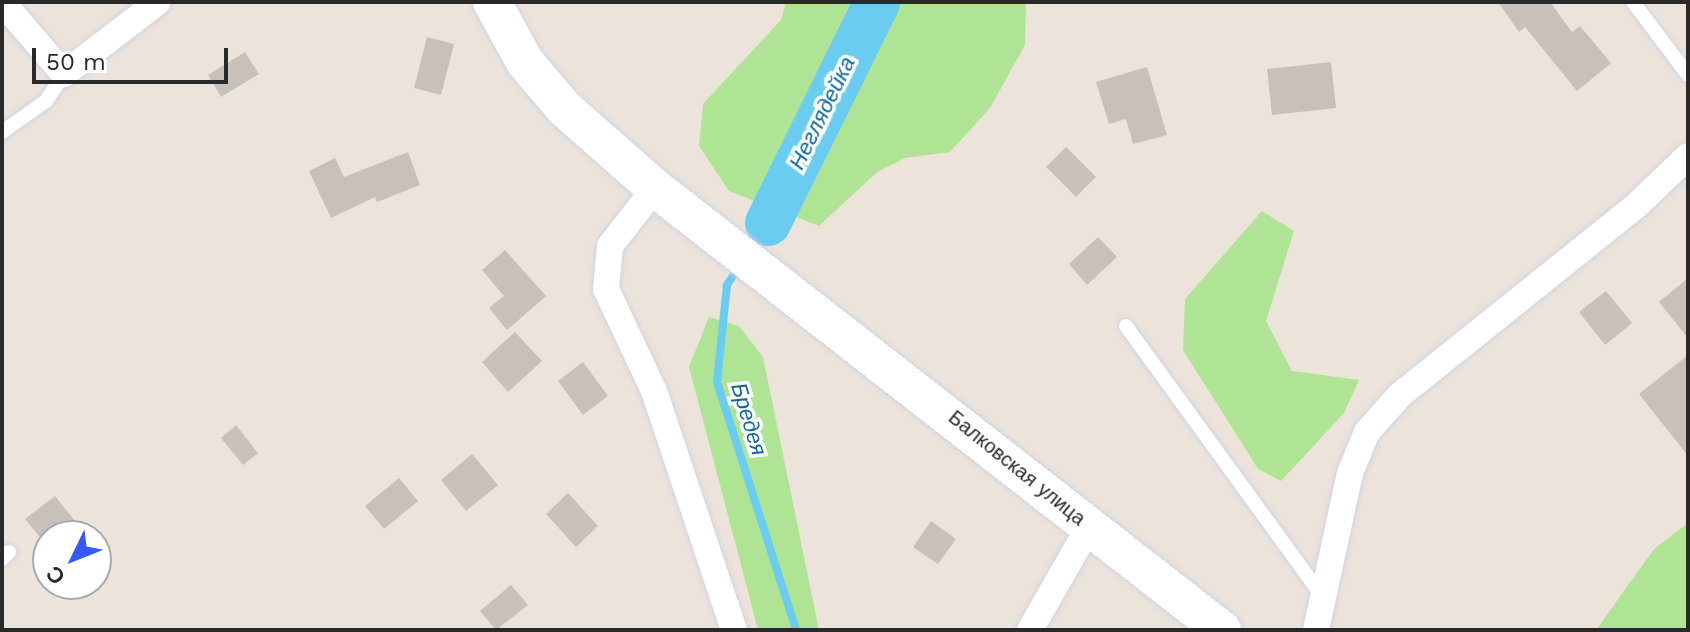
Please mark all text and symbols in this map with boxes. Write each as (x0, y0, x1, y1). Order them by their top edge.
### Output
scale bar (36, 32, 232, 82)
text: 50 m (46, 48, 106, 76)
water label: Неглядейка (783, 52, 861, 174)
water label: Бредея (725, 379, 773, 459)
street label: Балковская улица (944, 405, 1090, 531)
north arrow (32, 520, 112, 600)
text: С (41, 561, 70, 590)

